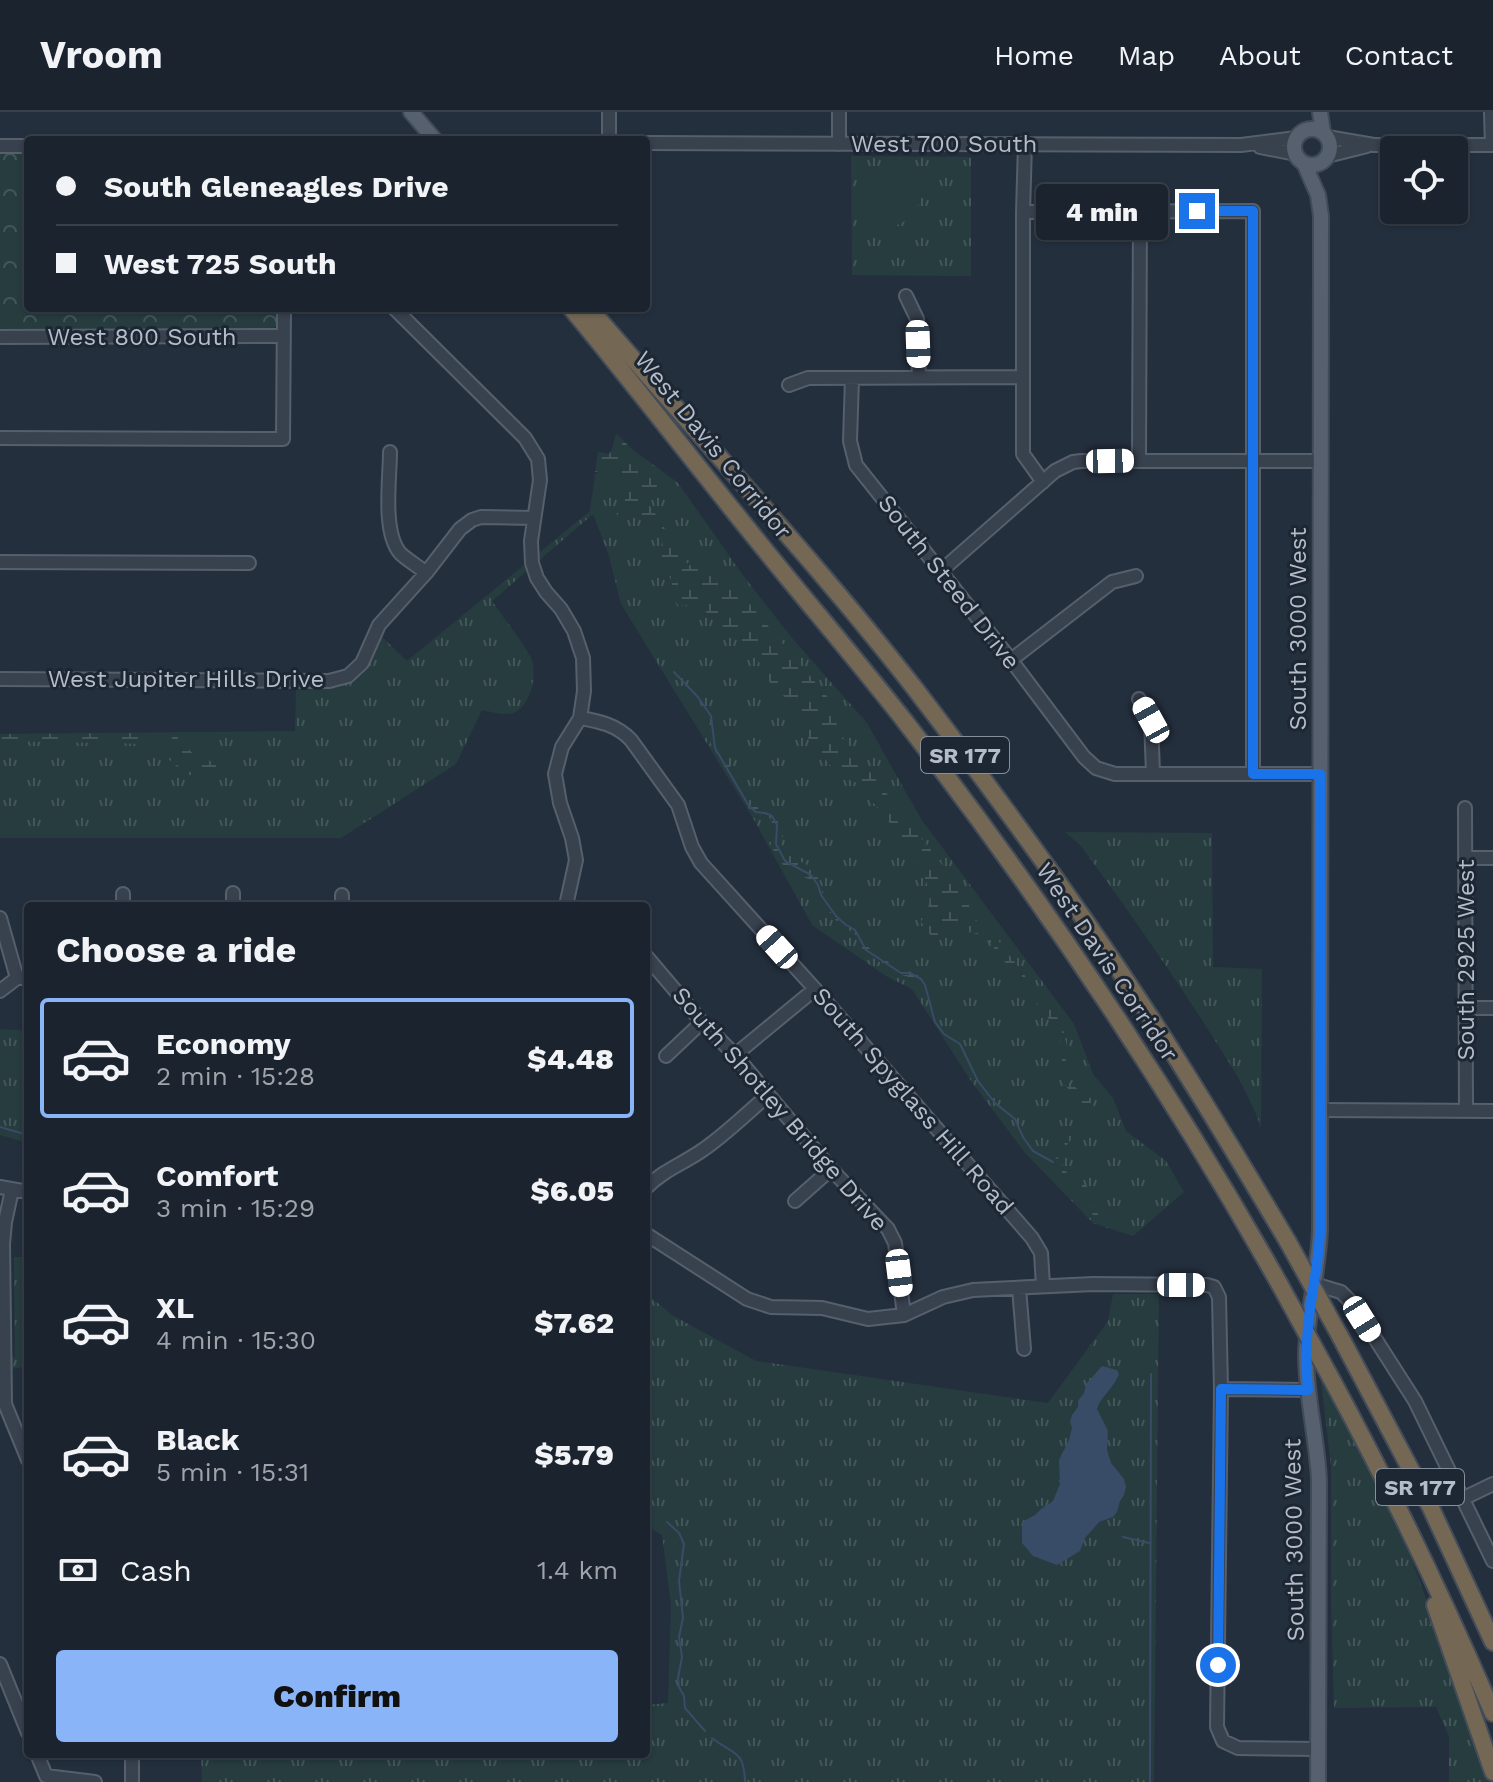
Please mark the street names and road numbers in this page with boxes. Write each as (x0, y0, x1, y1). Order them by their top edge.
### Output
street label: West 700 South (851, 130, 1037, 158)
street label: West 800 South (47, 323, 237, 351)
street label: West Davis Corridor (629, 346, 797, 545)
street label: South Steed Drive (872, 489, 1026, 675)
street label: South 3000 West (1284, 528, 1312, 730)
street label: West Jupiter Hills Drive (48, 665, 324, 693)
road number: SR 177 (921, 737, 1009, 773)
street label: West Davis Corridor (1030, 857, 1184, 1067)
street label: South 2925 West (1452, 860, 1480, 1060)
street label: South Shotley Bridge Drive (666, 981, 894, 1237)
street label: South Spyglass Hill Road (807, 982, 1019, 1220)
street label: South 3000 West (1278, 1438, 1310, 1642)
road number: SR 177 (1376, 1469, 1464, 1505)

